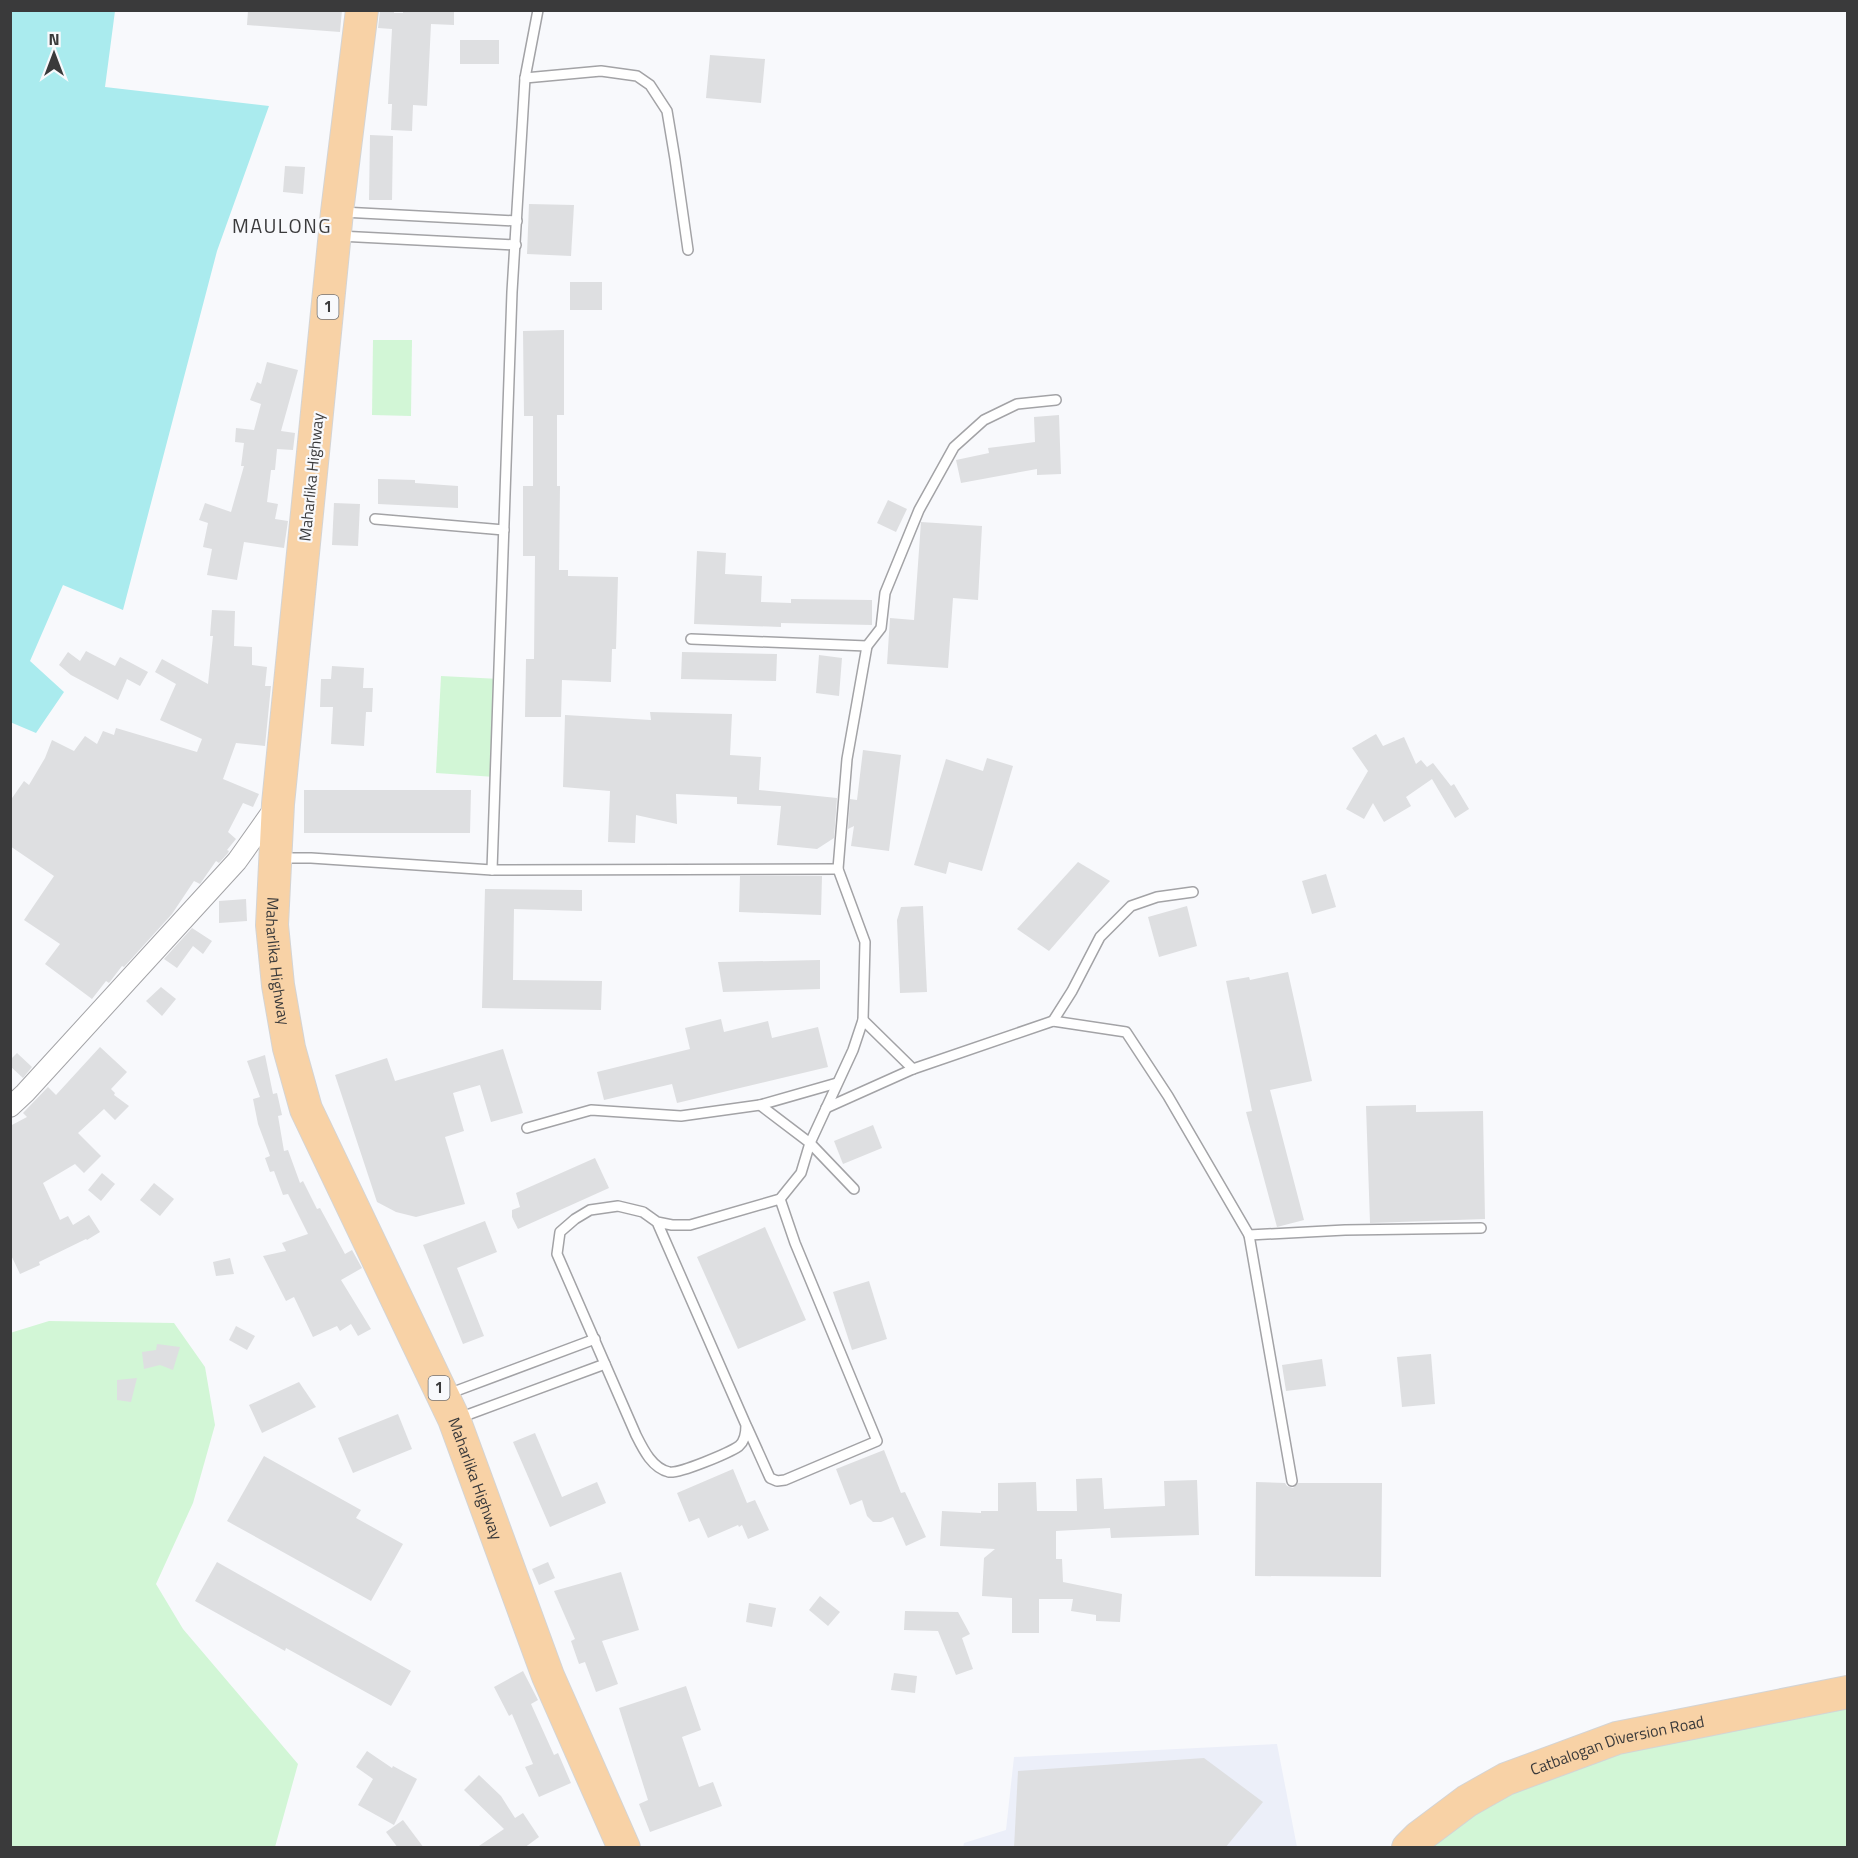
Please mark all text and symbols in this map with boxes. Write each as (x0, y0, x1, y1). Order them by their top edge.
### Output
north arrow (24, 24, 84, 84)
text: N (48, 27, 60, 51)
district label: MAULONG (232, 210, 332, 241)
road number: 1 (318, 295, 338, 319)
street label: Maharlika Highway (292, 411, 330, 542)
street label: Maharlika Highway (260, 896, 297, 1027)
road number: 1 (428, 1376, 450, 1400)
street label: Maharlika Highway (442, 1414, 509, 1543)
street label: Catbalogan Diversion Road (1527, 1709, 1706, 1781)

